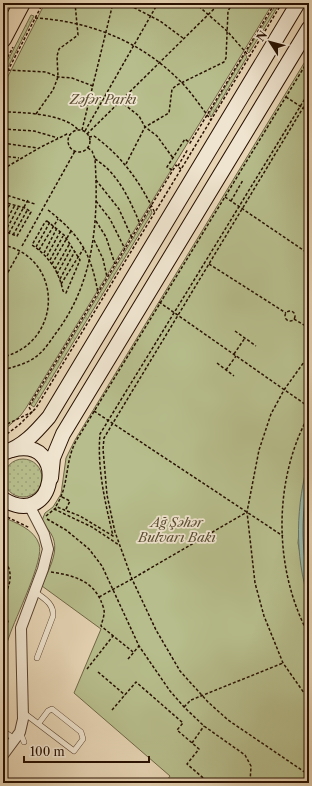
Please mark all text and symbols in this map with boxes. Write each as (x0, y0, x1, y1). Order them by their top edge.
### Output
north arrow (250, 22, 290, 62)
text: N (253, 28, 271, 44)
park label: Zəfər Parkı (68, 91, 137, 107)
park label: Ağ Şəhər Bulvarı Bakı (137, 514, 216, 545)
scale bar (24, 738, 149, 764)
text: 100 m (30, 744, 65, 759)

